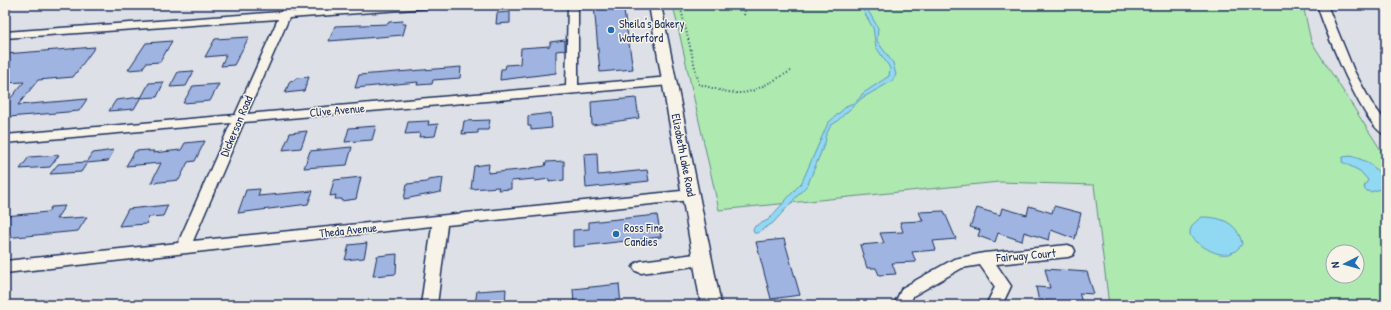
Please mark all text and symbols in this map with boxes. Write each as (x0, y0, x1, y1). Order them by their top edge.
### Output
place label: Sheila's Bakery Waterford (619, 15, 685, 46)
marker: Sheila's Bakery Waterford (606, 25, 616, 35)
street label: Dickerson Road (216, 93, 257, 159)
street label: Clive Avenue (309, 99, 365, 121)
street label: Elizabeth Lake Road (668, 112, 700, 198)
street label: Theda Avenue (318, 218, 378, 241)
place label: Ross Fine Candies (624, 219, 664, 250)
marker: Ross Fine Candies (611, 229, 621, 239)
street label: Fairway Court (995, 244, 1057, 266)
north arrow (1325, 244, 1365, 284)
text: N (1328, 261, 1342, 269)

